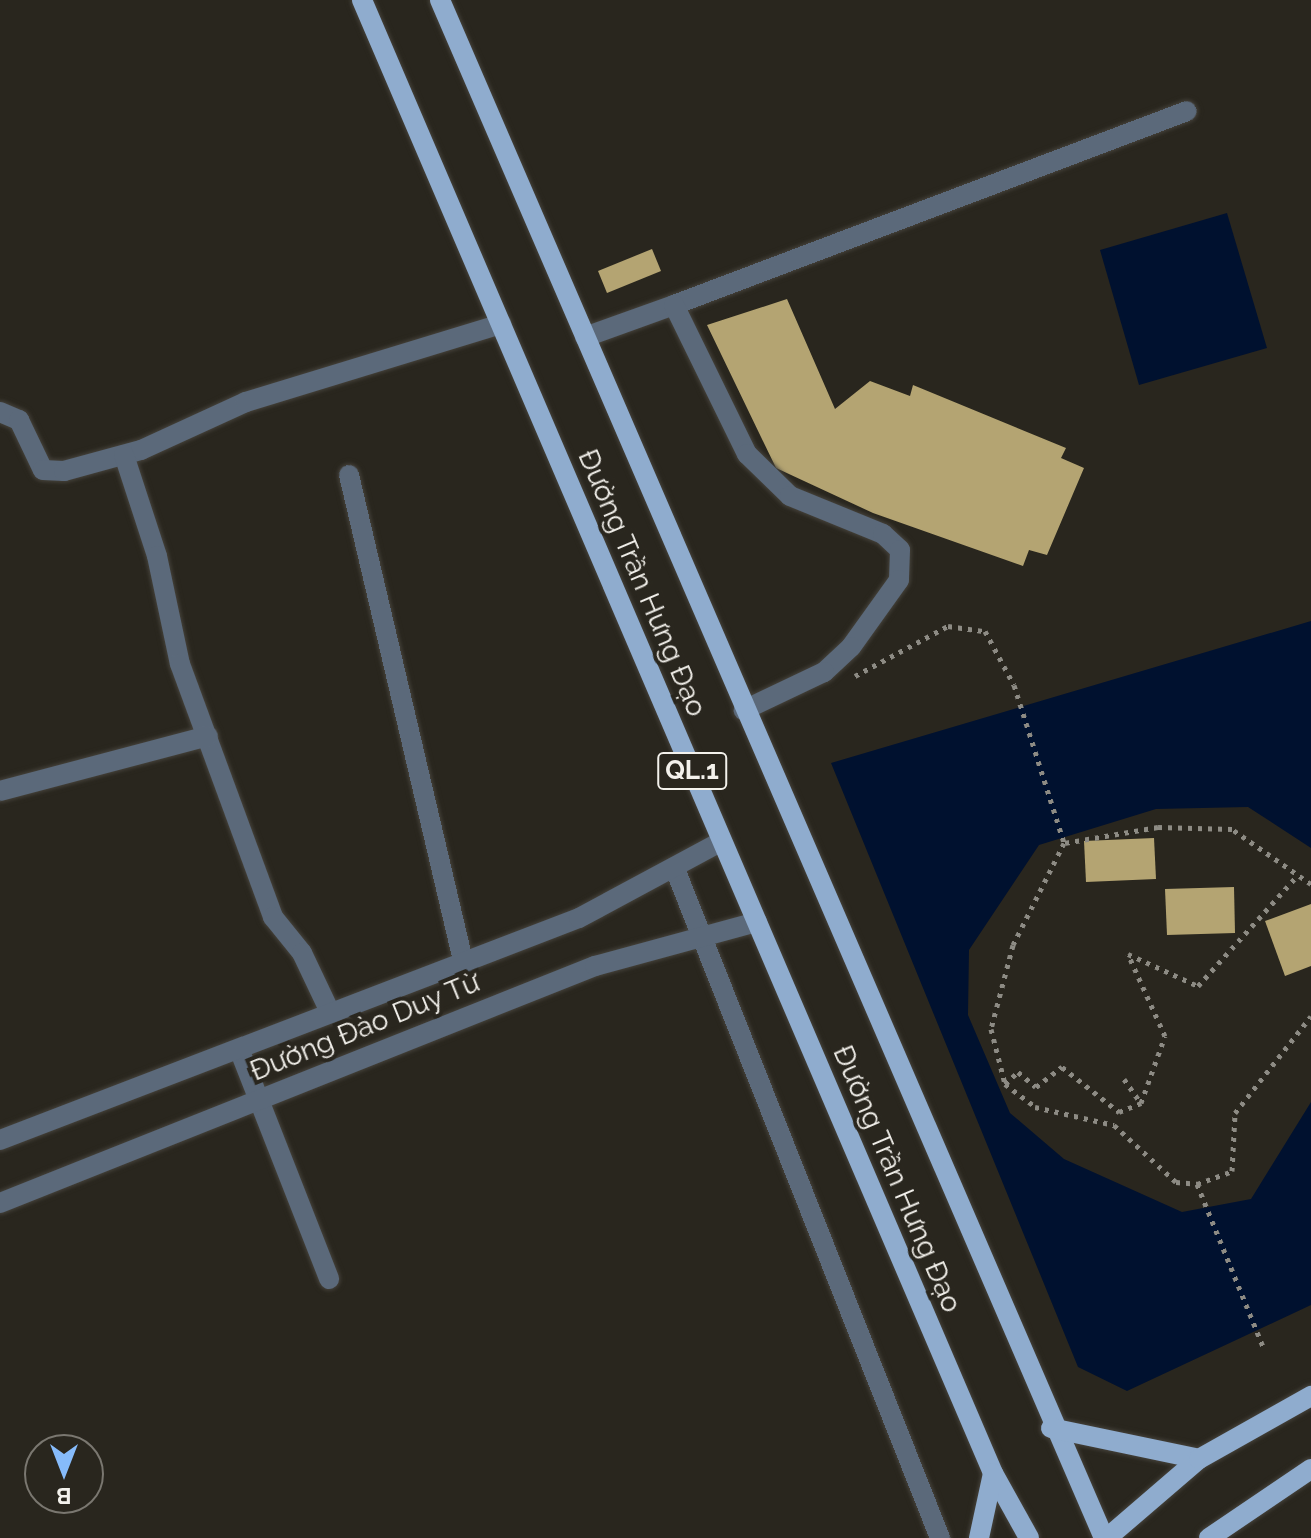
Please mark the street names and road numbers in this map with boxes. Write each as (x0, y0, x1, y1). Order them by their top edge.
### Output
street label: Đường Trần Hưng Đạo (570, 444, 714, 722)
road number: QL.1 (656, 749, 728, 793)
street label: Đường Đào Duy Từ (245, 965, 485, 1089)
street label: Đường Trần Hưng Đạo (825, 1040, 969, 1318)

